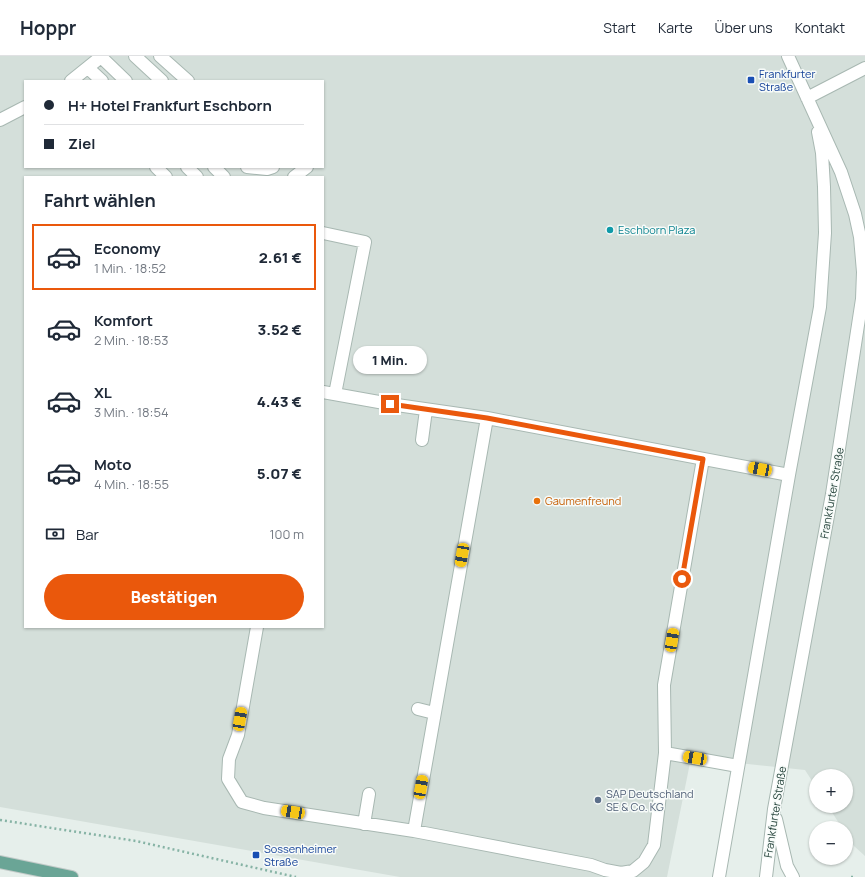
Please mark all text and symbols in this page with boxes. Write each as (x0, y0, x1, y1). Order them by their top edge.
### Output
text: Hoppr (20, 15, 76, 41)
text: Start (603, 18, 636, 37)
text: Karte (658, 18, 693, 37)
text: Über uns (715, 18, 773, 37)
text: Kontakt (795, 18, 845, 37)
place label: Frankfurter Straße (759, 66, 815, 94)
marker: Frankfurter Straße (746, 75, 756, 85)
text: H+ Hotel Frankfurt Eschborn (68, 95, 272, 116)
text: Ziel (68, 133, 95, 154)
text: Fahrt wählen (44, 188, 156, 212)
place label: Eschborn Plaza (618, 222, 695, 237)
marker: Eschborn Plaza (605, 225, 615, 235)
text: Economy (94, 238, 161, 259)
icon: car (46, 239, 82, 275)
text: 2.61 € (259, 247, 302, 268)
text: 1 Min. · 18:52 (94, 259, 166, 277)
text: Komfort (94, 310, 153, 331)
icon: car (46, 311, 82, 347)
text: 3.52 € (257, 319, 302, 340)
text: 2 Min. · 18:53 (94, 331, 168, 349)
callout: 1 Min. (353, 346, 427, 374)
text: 1 Min. (372, 351, 408, 369)
text: XL (94, 382, 112, 403)
icon: car (46, 383, 82, 419)
text: 4.43 € (257, 391, 302, 412)
route end (381, 395, 399, 413)
text: 3 Min. · 18:54 (94, 403, 169, 421)
street label: Frankfurter Straße (816, 445, 847, 540)
text: Moto (94, 454, 131, 475)
icon: car (46, 455, 82, 491)
car (747, 461, 773, 477)
text: 5.07 € (257, 463, 302, 484)
text: 4 Min. · 18:55 (94, 475, 169, 493)
place label: Gaumenfreund (545, 493, 621, 508)
marker: Gaumenfreund (532, 496, 542, 506)
icon: cash (44, 523, 66, 545)
text: Bar (76, 524, 99, 545)
text: 100 m (269, 525, 304, 543)
car (454, 542, 470, 568)
route start (673, 570, 691, 588)
button: Bestätigen (44, 574, 304, 620)
car (664, 627, 680, 653)
car (232, 706, 248, 732)
car (682, 750, 708, 766)
street label: Frankfurter Straße (760, 764, 789, 859)
map controls (809, 769, 853, 865)
button: + (809, 769, 853, 813)
car (413, 774, 429, 800)
place label: SAP Deutschland SE & Co. KG (606, 786, 693, 814)
marker: SAP Deutschland SE & Co. KG (593, 795, 603, 805)
car (280, 804, 306, 820)
button: − (809, 821, 853, 865)
place label: Sossenheimer Straße (264, 841, 337, 869)
marker: Sossenheimer Straße (251, 850, 261, 860)

